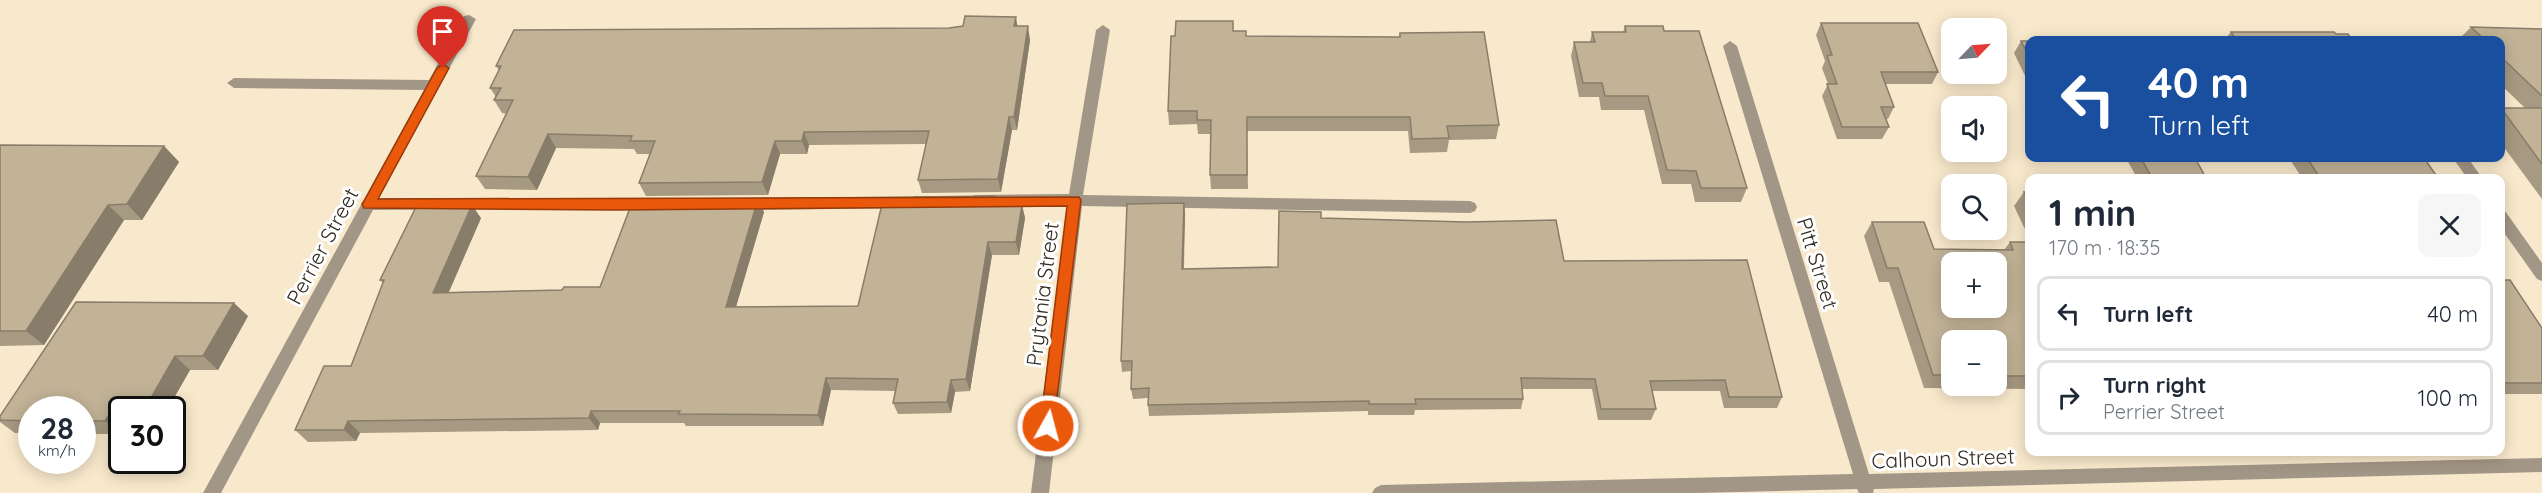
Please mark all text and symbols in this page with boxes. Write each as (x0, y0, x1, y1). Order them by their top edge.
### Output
pin (417, 6, 468, 68)
icon: arrive (426, 15, 459, 48)
north arrow (1941, 18, 2007, 84)
map controls (1941, 18, 2007, 396)
text: 40 m (2148, 56, 2249, 109)
icon: left (2049, 60, 2127, 138)
button: sound (1941, 96, 2007, 162)
text: Turn left (2148, 108, 2250, 142)
button: search (1941, 174, 2007, 240)
street label: Perrier Street (280, 183, 364, 309)
text: 1 min (2049, 190, 2136, 235)
button: close (2418, 194, 2481, 257)
street label: Pitt Street (1792, 214, 1844, 312)
street label: Prytania Street (1020, 221, 1064, 367)
text: 170 m · 18:35 (2049, 235, 2160, 260)
button: + (1941, 252, 2007, 318)
icon: left (2052, 297, 2085, 330)
text: Turn left (2103, 300, 2193, 328)
text: 40 m (2427, 300, 2478, 328)
button: − (1941, 330, 2007, 396)
text: Turn right (2103, 371, 2207, 399)
icon: right (2052, 381, 2085, 414)
text: 100 m (2418, 384, 2478, 412)
position arrow (1016, 394, 1080, 458)
speed limit sign: 30 (108, 396, 186, 474)
text: Perrier Street (2103, 399, 2225, 424)
text: 28 (40, 409, 74, 447)
text: km/h (38, 441, 76, 460)
street label: Calhoun Street (1871, 443, 2015, 473)

